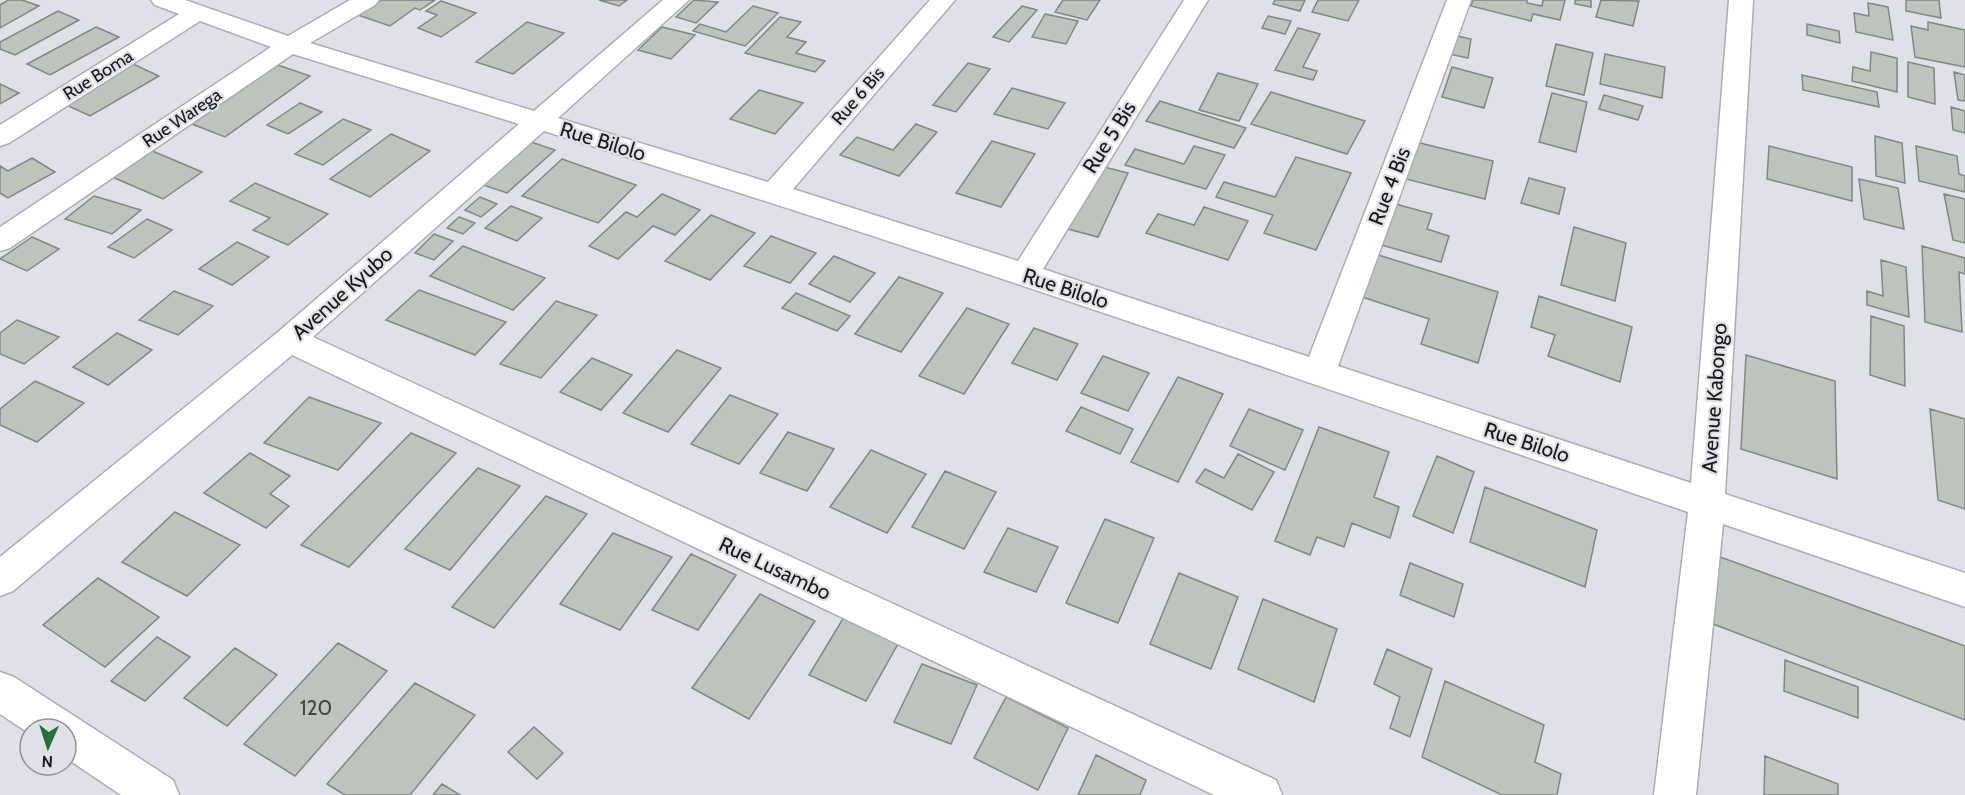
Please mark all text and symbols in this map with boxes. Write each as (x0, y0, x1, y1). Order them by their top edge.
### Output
street label: Rue Boma (59, 45, 137, 105)
street label: Rue 6 Bis (827, 63, 889, 129)
street label: Rue Warega (138, 83, 226, 152)
street label: Rue 5 Bis (1077, 96, 1141, 178)
street label: Rue Bilolo (557, 116, 649, 166)
street label: Rue 4 Bis (1363, 143, 1415, 228)
street label: Avenue Kyubo (287, 241, 397, 345)
street label: Rue Bilolo (1020, 262, 1112, 314)
street label: Avenue Kabongo (1696, 322, 1732, 474)
street label: Rue Bilolo (1481, 416, 1573, 468)
street label: Rue Lusambo (715, 531, 835, 605)
house number: 120 (300, 695, 332, 720)
north arrow (18, 717, 78, 777)
text: N (41, 752, 53, 771)

